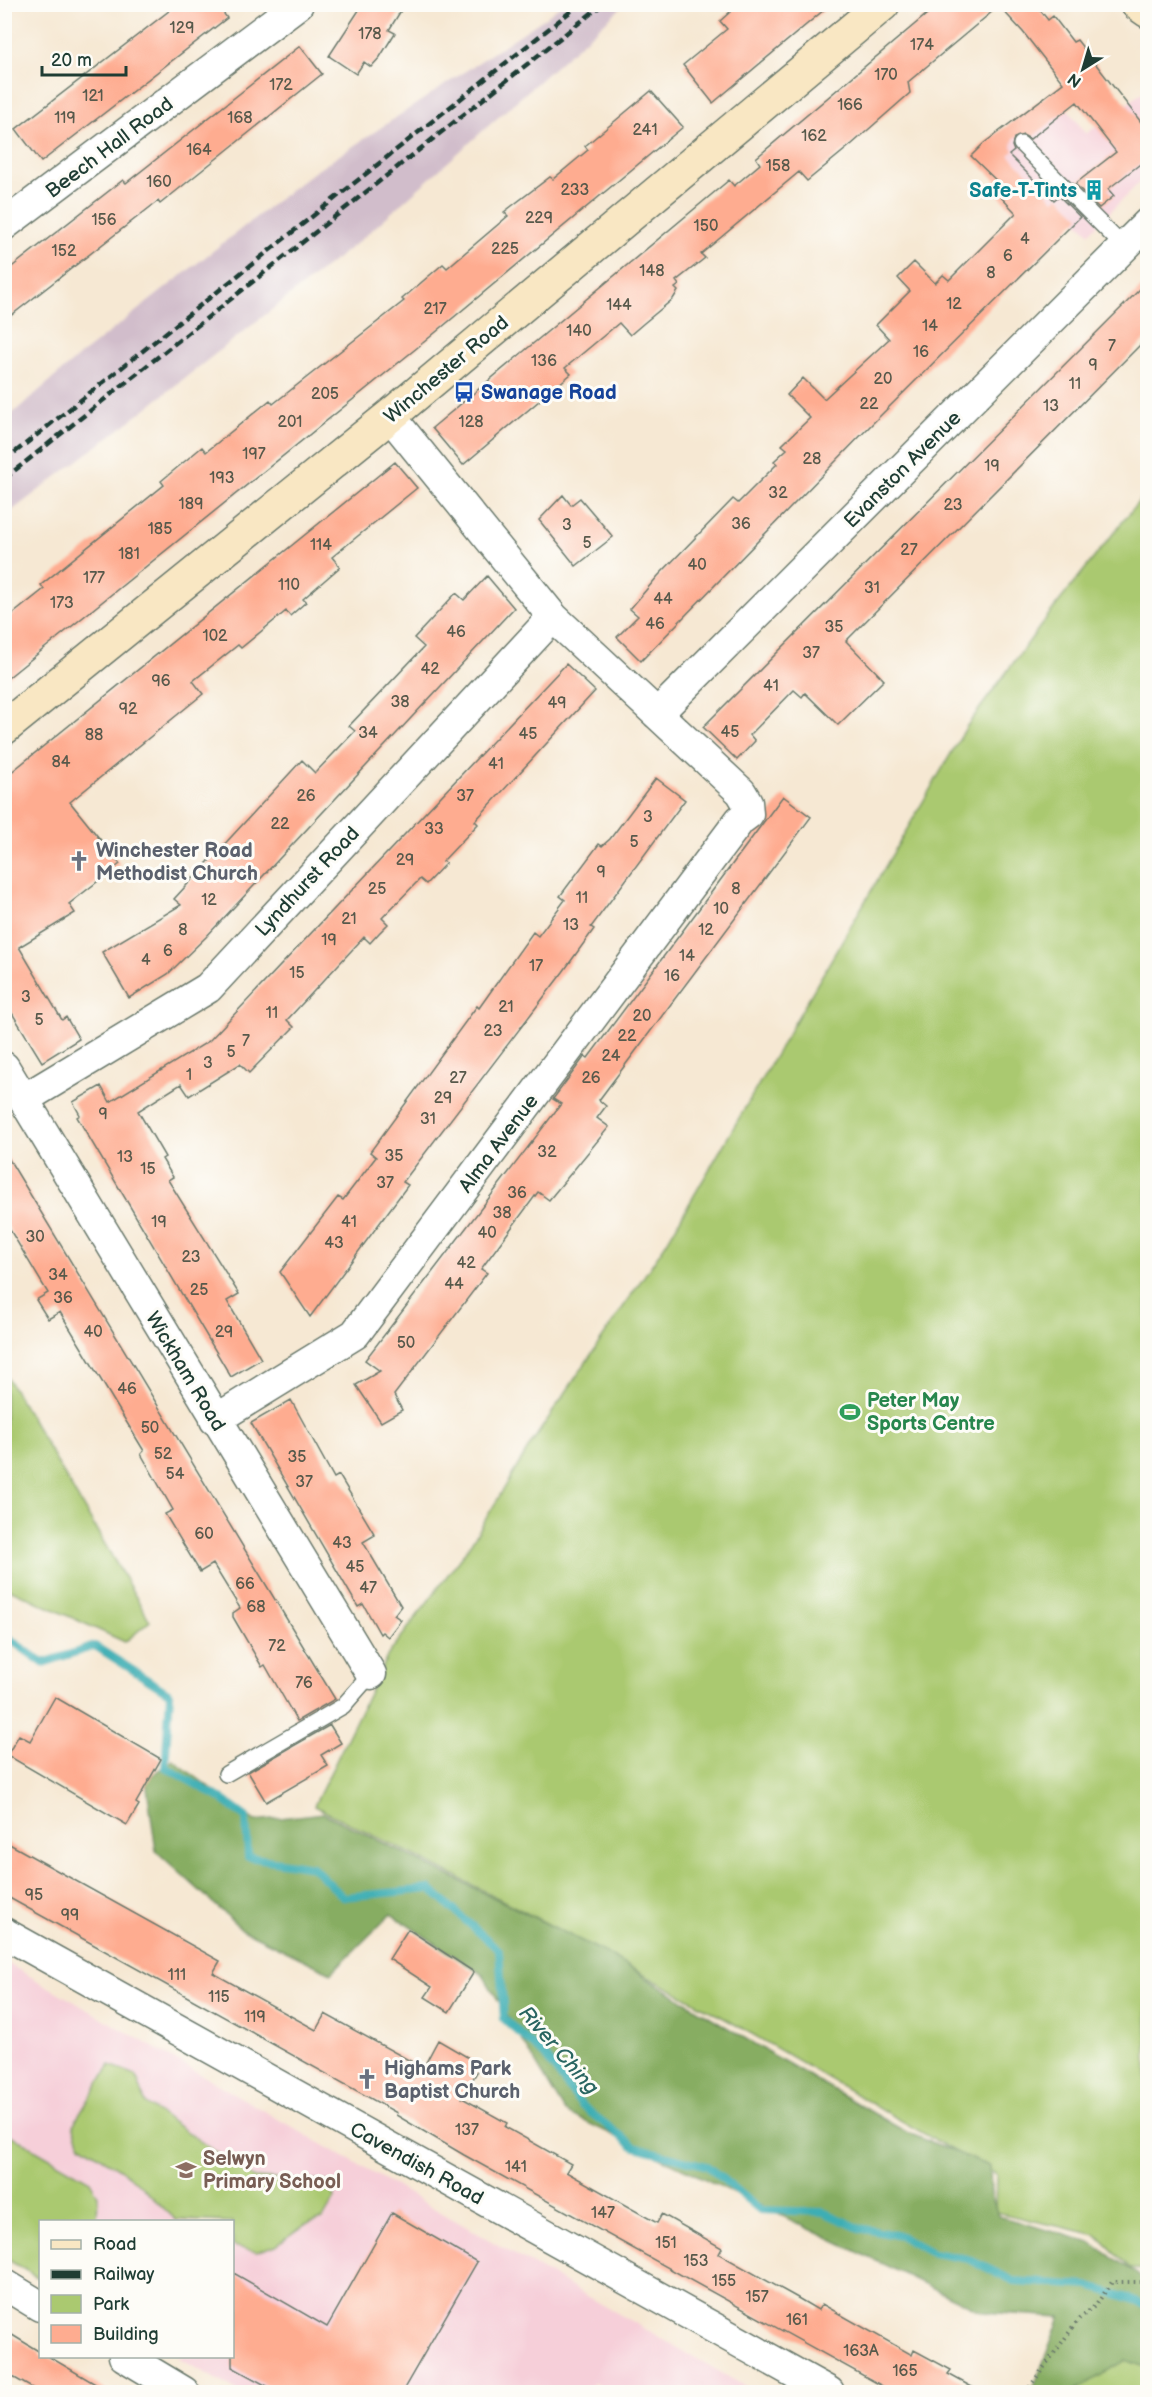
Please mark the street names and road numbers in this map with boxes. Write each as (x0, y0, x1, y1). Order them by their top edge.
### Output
street label: Beech Hall Road (41, 92, 178, 203)
street label: Winchester Road (380, 311, 514, 429)
street label: Evanston Avenue (839, 406, 966, 533)
street label: Lyndhurst Road (251, 822, 365, 942)
street label: Alma Avenue (454, 1090, 544, 1198)
street label: Wickham Road (140, 1307, 230, 1436)
street label: Cavendish Road (346, 2117, 487, 2210)

